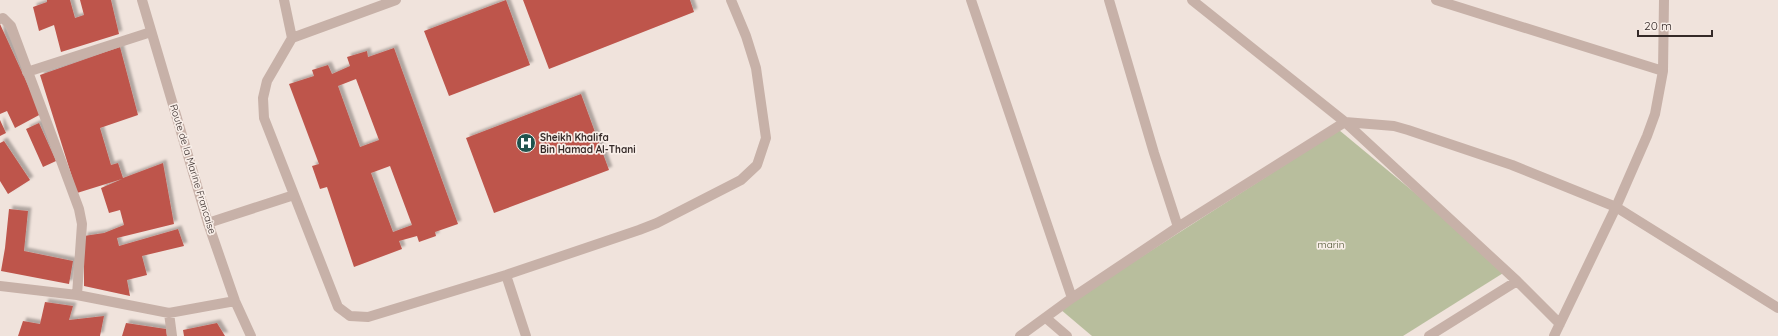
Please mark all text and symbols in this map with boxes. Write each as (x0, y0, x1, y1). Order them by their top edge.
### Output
scale bar (1638, 12, 1712, 38)
text: 20 m (1644, 18, 1672, 33)
street label: Route de la Marine Francaise (167, 103, 219, 236)
place label: Sheikh Khalifa Bin Hamad Al-Thani (540, 131, 636, 156)
hospital icon: Sheikh Khalifa Bin Hamad Al-Thani (515, 132, 537, 154)
park label: marin (1318, 238, 1344, 251)

